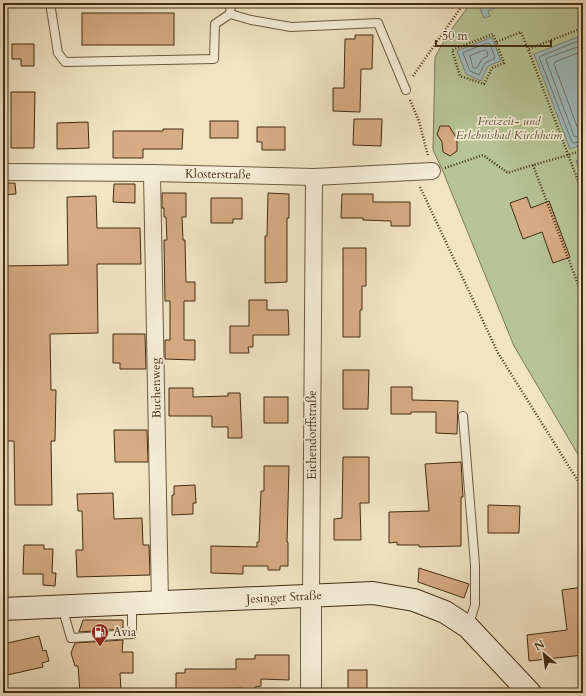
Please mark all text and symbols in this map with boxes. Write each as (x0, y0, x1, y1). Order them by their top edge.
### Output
scale bar (436, 22, 551, 48)
text: 50 m (442, 28, 469, 44)
park label: Freizeit- und Erlebnisbad Kirchheim (456, 113, 562, 143)
street label: Klosterstraße (185, 165, 251, 183)
street label: Buchenweg (147, 357, 165, 419)
street label: Eichendorffstraße (304, 390, 320, 480)
street label: Jesinger Straße (244, 587, 322, 607)
fuel station icon: Avia (90, 622, 110, 647)
place label: Avia (113, 624, 137, 640)
north arrow (524, 634, 564, 674)
text: N (532, 637, 548, 655)

